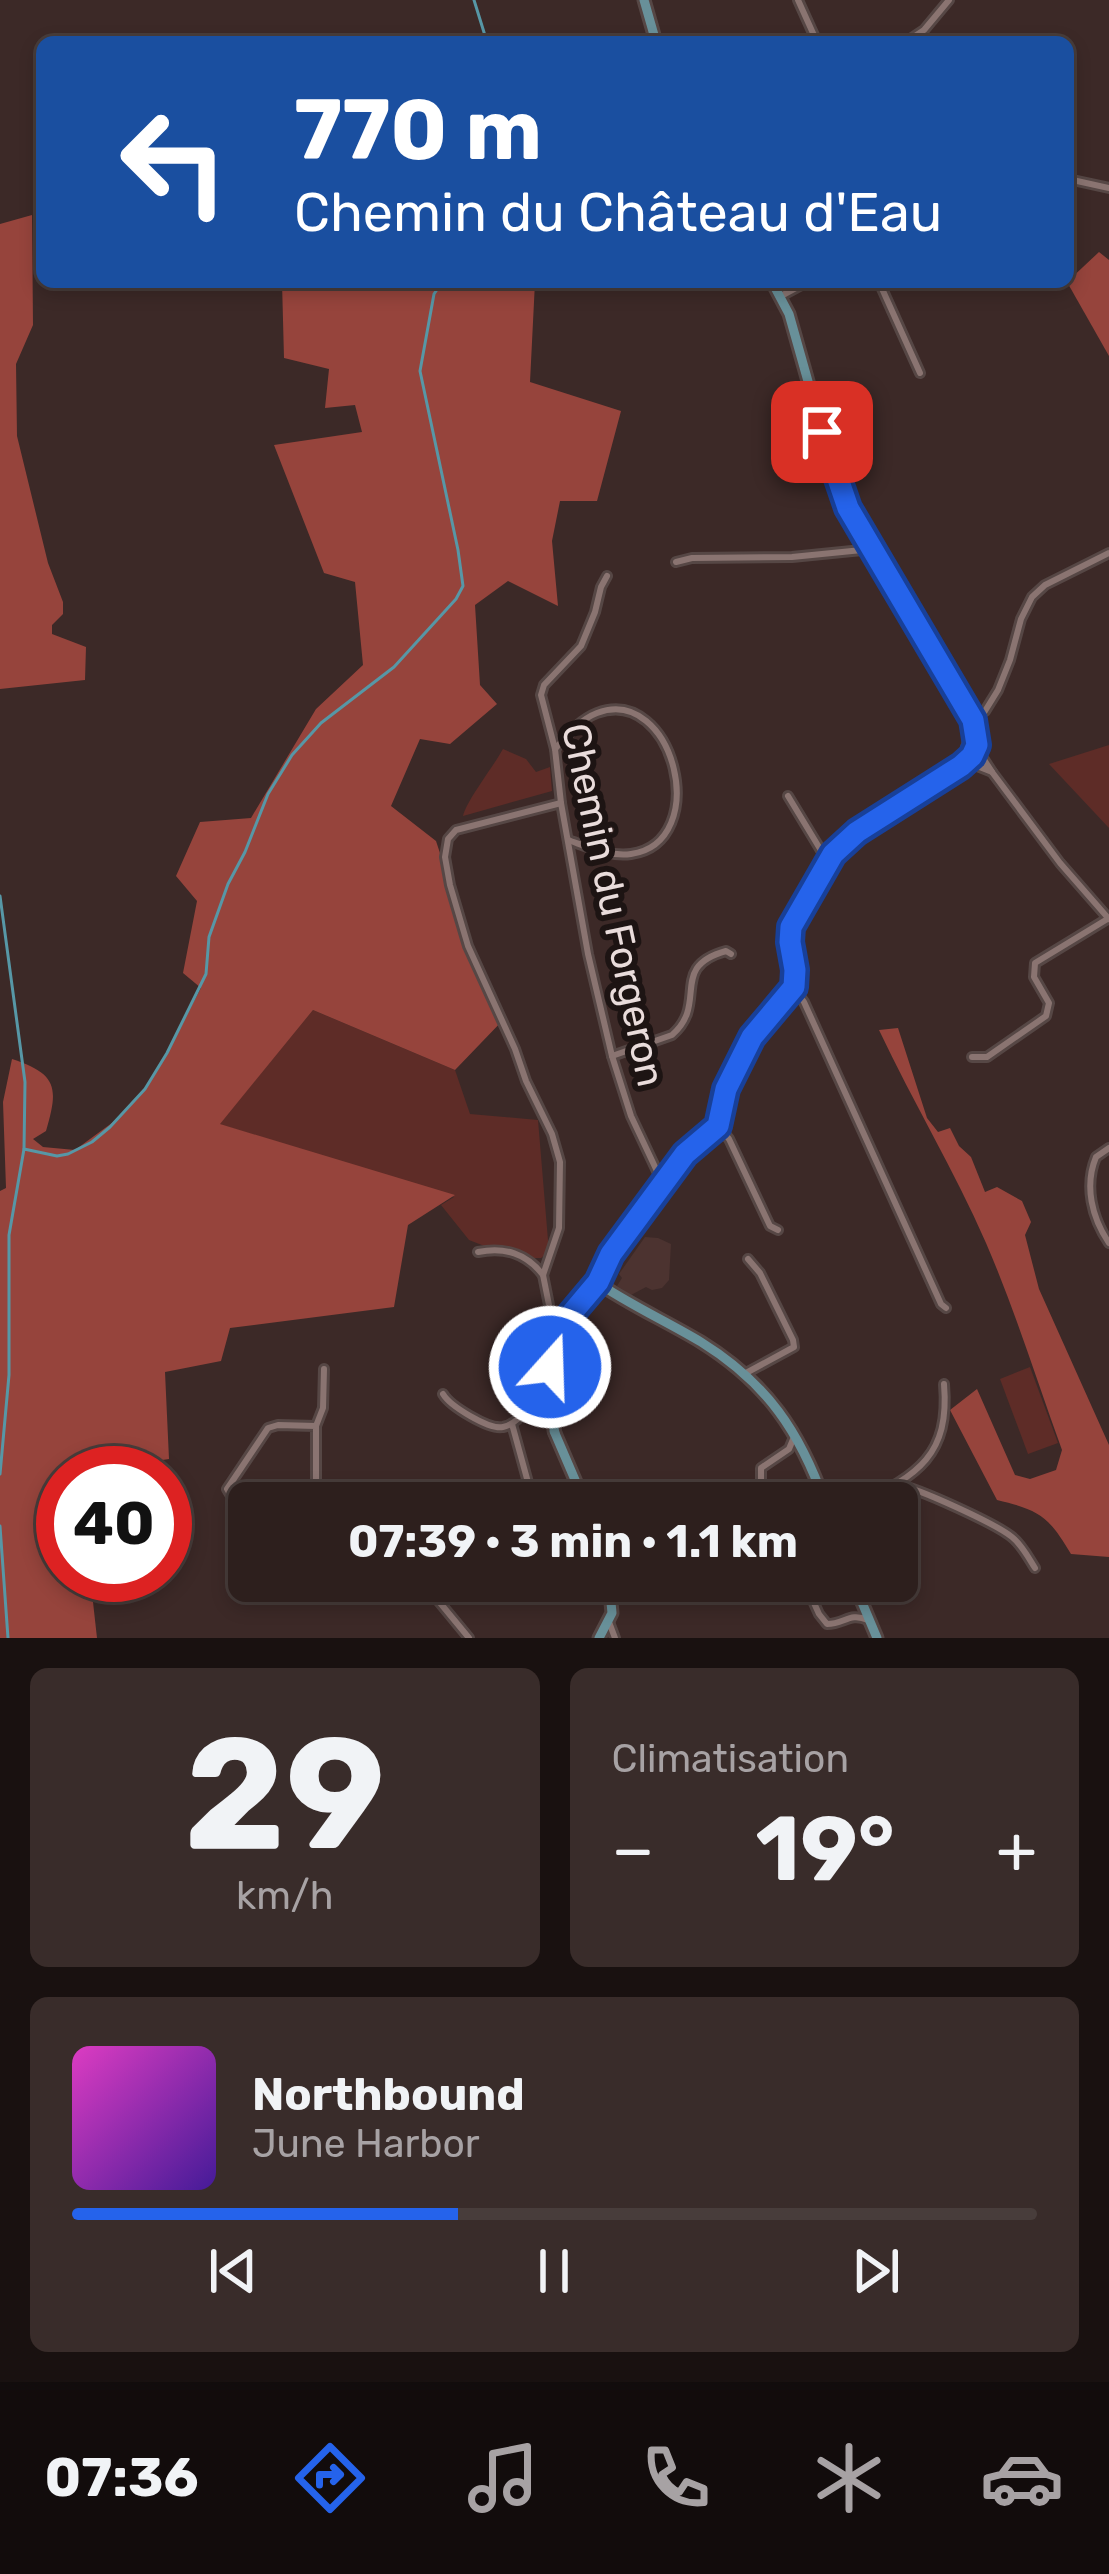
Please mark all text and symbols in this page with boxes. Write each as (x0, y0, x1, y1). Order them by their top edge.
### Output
text: 770 m (294, 80, 542, 180)
icon: left (96, 84, 252, 240)
text: Chemin du Château d'Eau (294, 181, 942, 245)
pin (771, 381, 873, 483)
icon: arrive (789, 399, 855, 465)
street label: Chemin du Forgeron (552, 719, 674, 1091)
position arrow (487, 1304, 613, 1430)
speed limit sign: 40 (36, 1446, 192, 1602)
text: 07:39 · 3 min · 1.1 km (348, 1515, 798, 1568)
text: 29 (184, 1702, 385, 1887)
text: Climatisation (612, 1736, 849, 1782)
text: 19° (755, 1796, 895, 1903)
text: − (612, 1810, 654, 1889)
text: + (996, 1810, 1037, 1889)
text: km/h (236, 1873, 333, 1919)
text: Northbound (252, 2068, 525, 2121)
text: June Harbor (252, 2121, 480, 2167)
icon: previous (200, 2238, 266, 2304)
icon: pause (521, 2238, 587, 2304)
icon: next (843, 2238, 909, 2304)
icon: directions (288, 2436, 372, 2520)
icon: music (461, 2436, 545, 2520)
icon: phone (634, 2436, 718, 2520)
icon: climate (807, 2436, 891, 2520)
icon: car (980, 2436, 1064, 2520)
text: 07:36 (45, 2446, 199, 2510)

